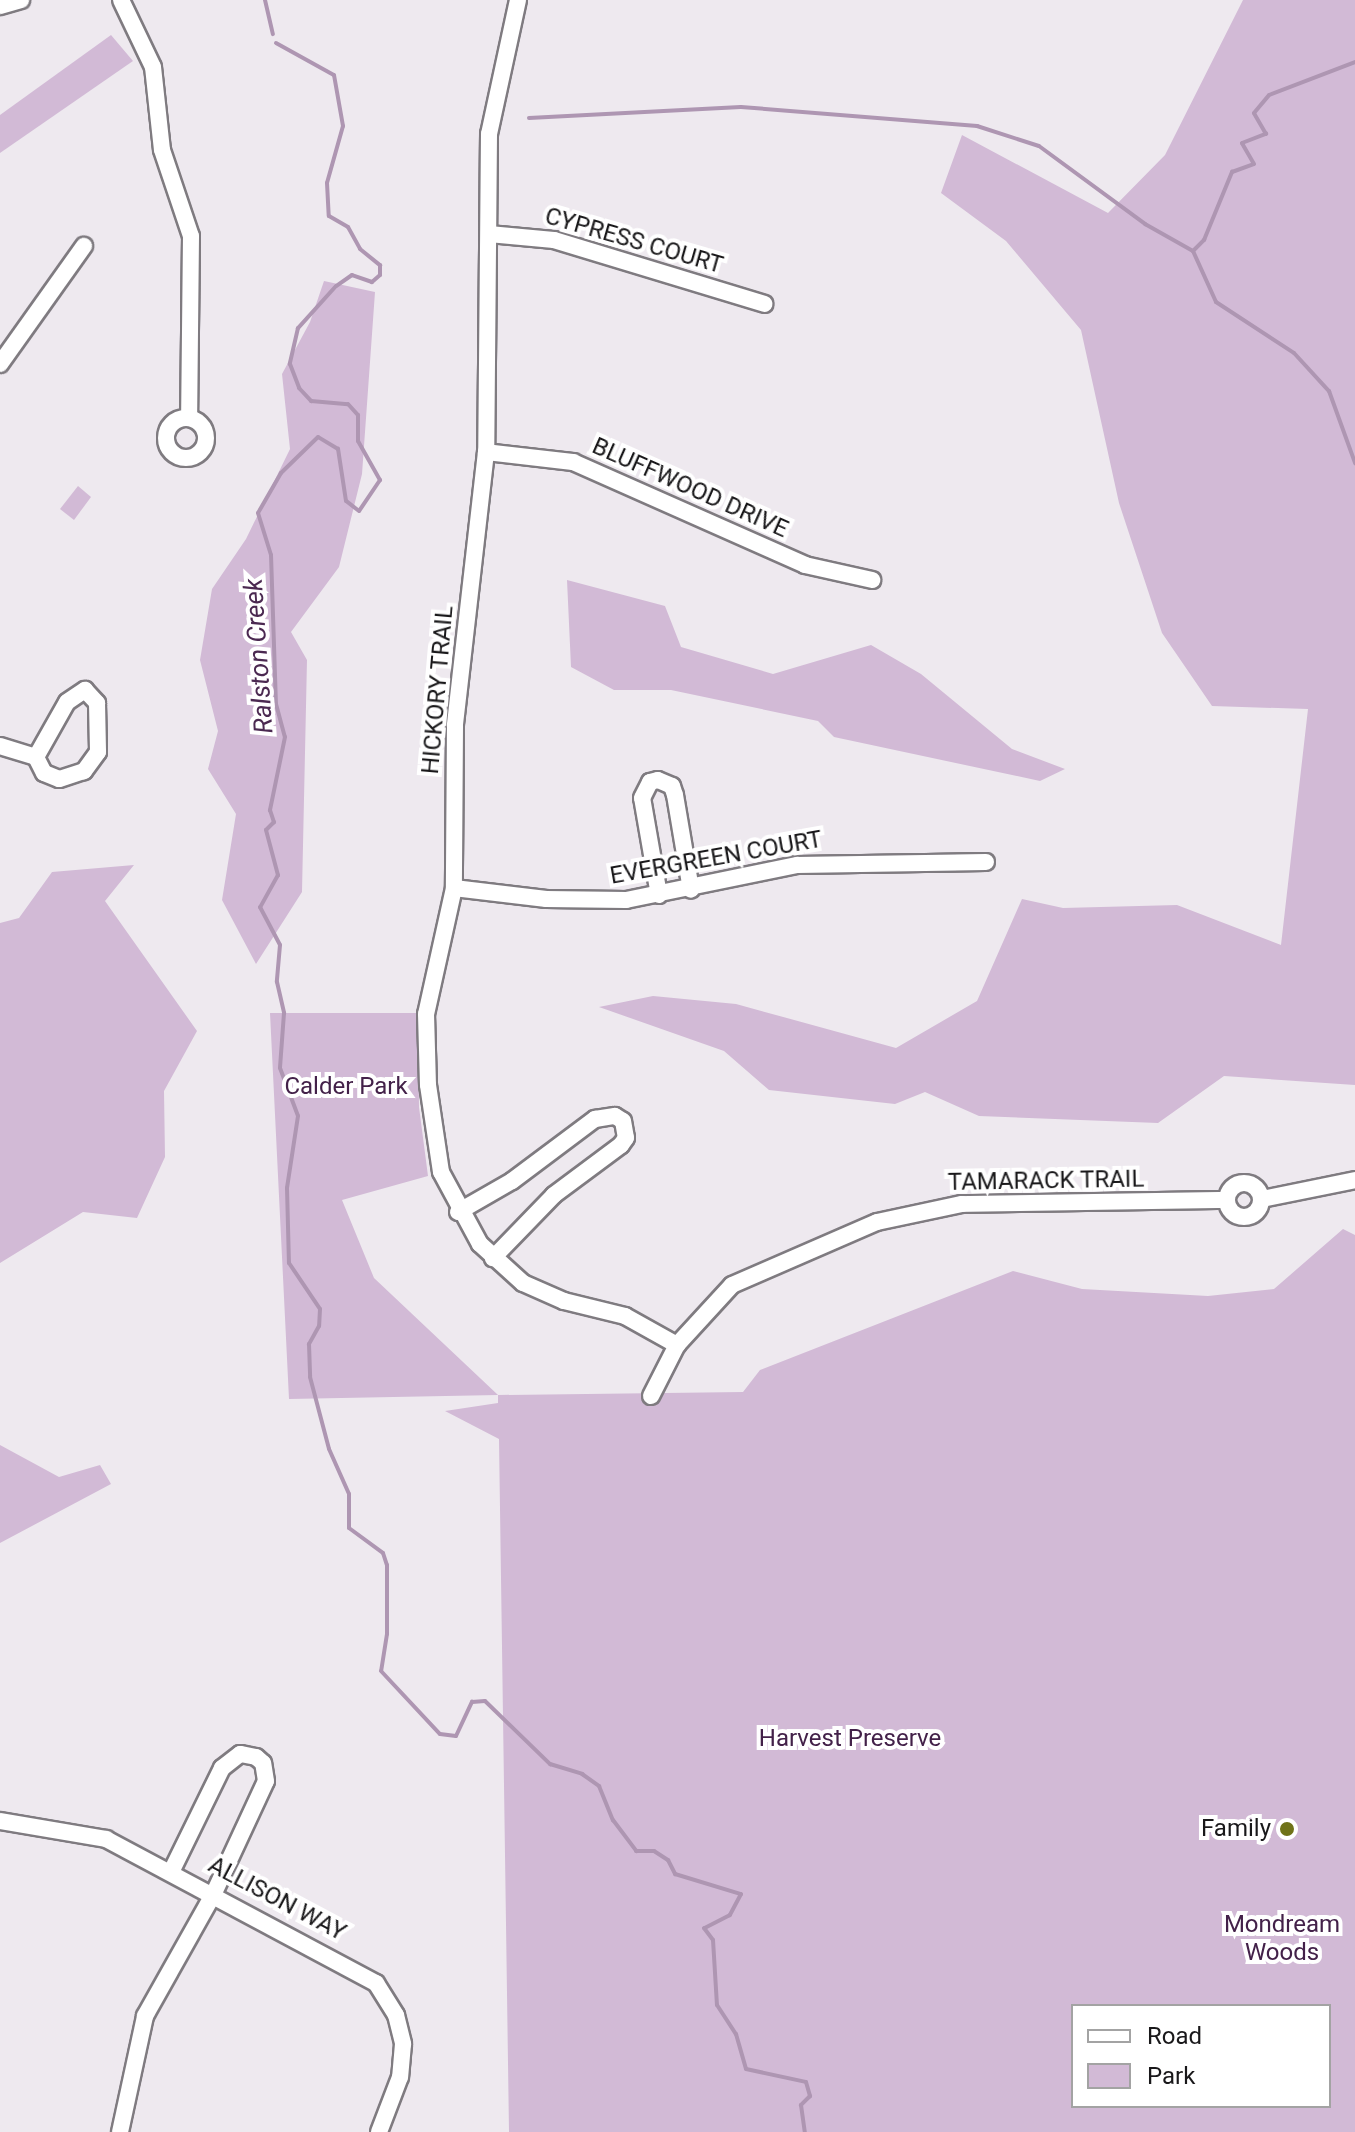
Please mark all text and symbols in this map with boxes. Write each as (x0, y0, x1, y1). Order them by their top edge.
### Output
street label: CYPRESS COURT (542, 202, 726, 280)
street label: BLUFFWOOD DRIVE (588, 432, 792, 544)
water label: Ralston Creek (238, 577, 280, 735)
street label: HICKORY TRAIL (416, 604, 460, 776)
street label: EVERGREEN COURT (608, 825, 824, 891)
park label: Calder Park (284, 1073, 408, 1101)
street label: TAMARACK TRAIL (947, 1165, 1145, 1197)
park label: Harvest Preserve (759, 1725, 941, 1753)
place label: Family (1201, 1815, 1271, 1843)
marker: Family (1278, 1820, 1296, 1838)
street label: ALLISON WAY (203, 1851, 351, 1947)
park label: Mondream Woods (1224, 1911, 1340, 1967)
legend (1071, 2004, 1331, 2108)
text: Road (1147, 2022, 1202, 2050)
text: Park (1147, 2062, 1195, 2090)

